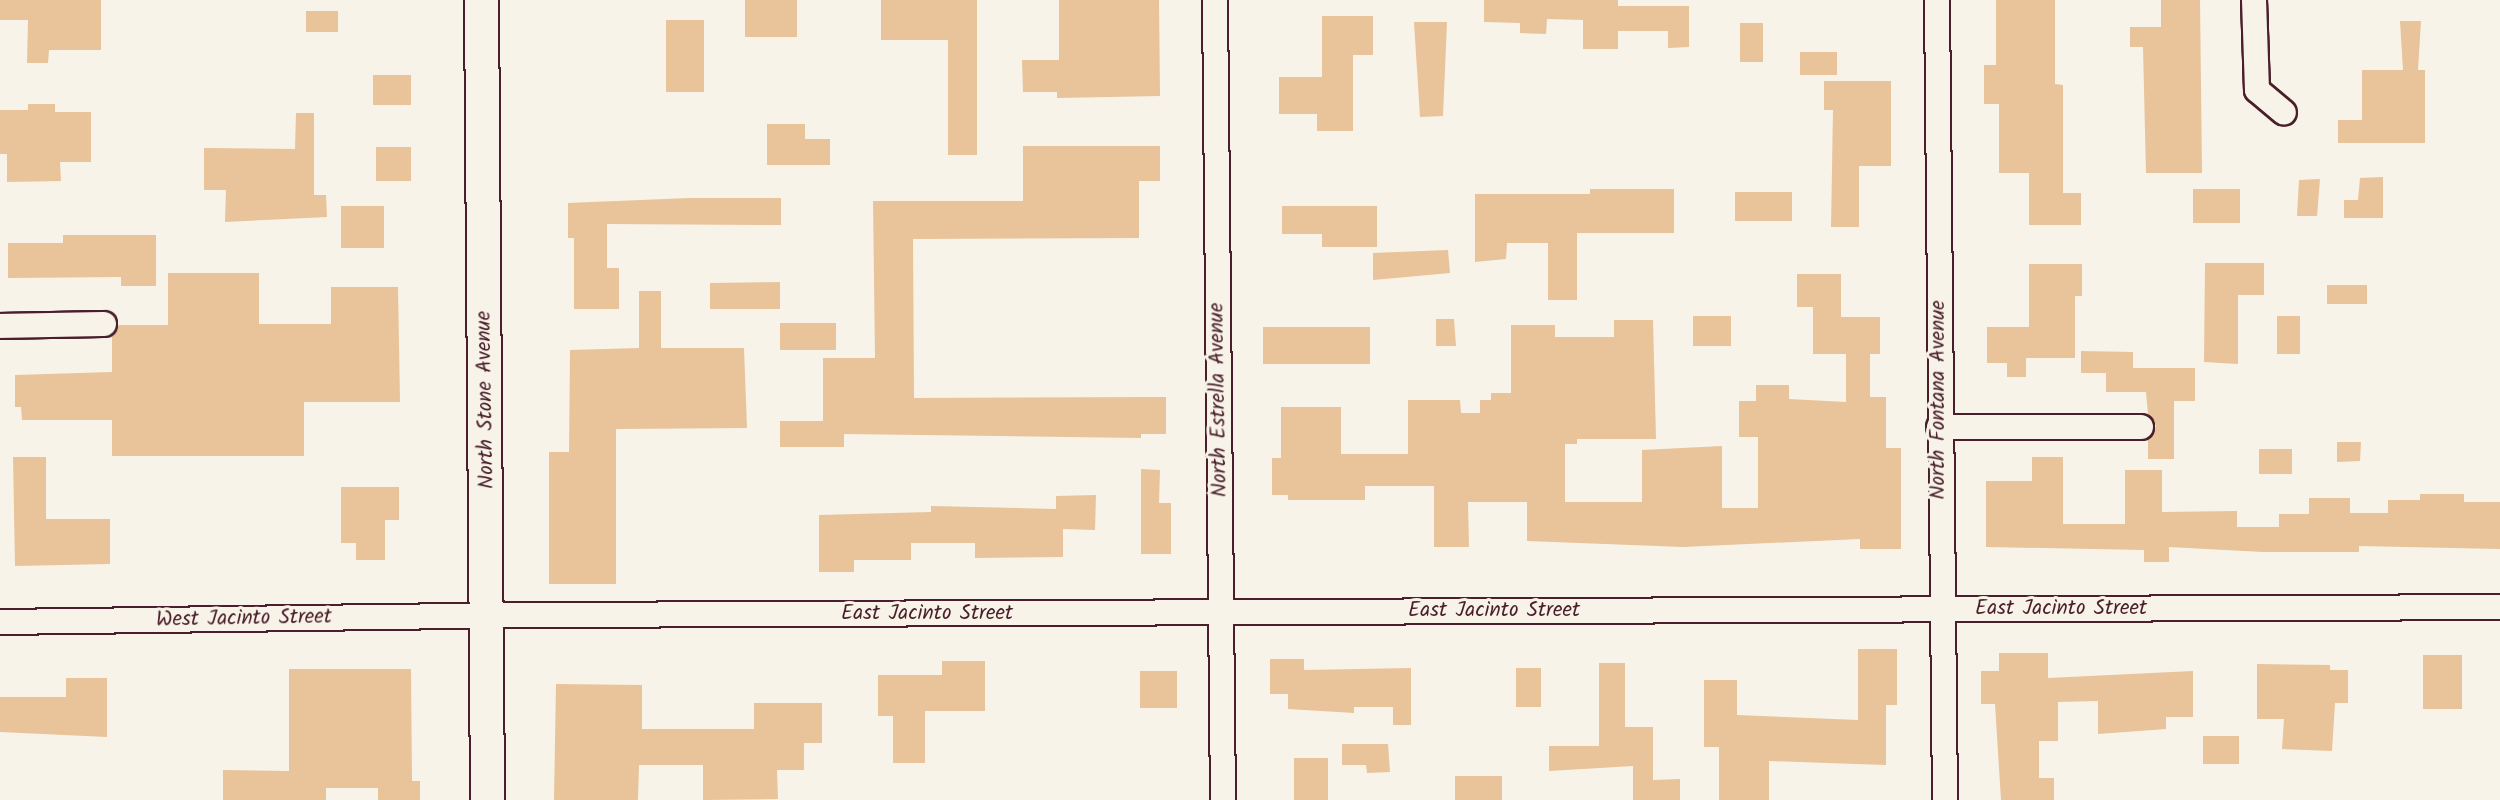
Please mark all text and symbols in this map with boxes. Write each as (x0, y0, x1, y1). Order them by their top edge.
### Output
street label: North Fontana Avenue (1926, 300, 1952, 500)
street label: North Estrella Avenue (1205, 302, 1233, 498)
street label: North Stone Avenue (472, 311, 500, 489)
street label: East Jacinto Street (1975, 596, 2147, 622)
street label: East Jacinto Street (1408, 598, 1580, 624)
street label: East Jacinto Street (841, 601, 1013, 627)
street label: West Jacinto Street (156, 605, 332, 633)

